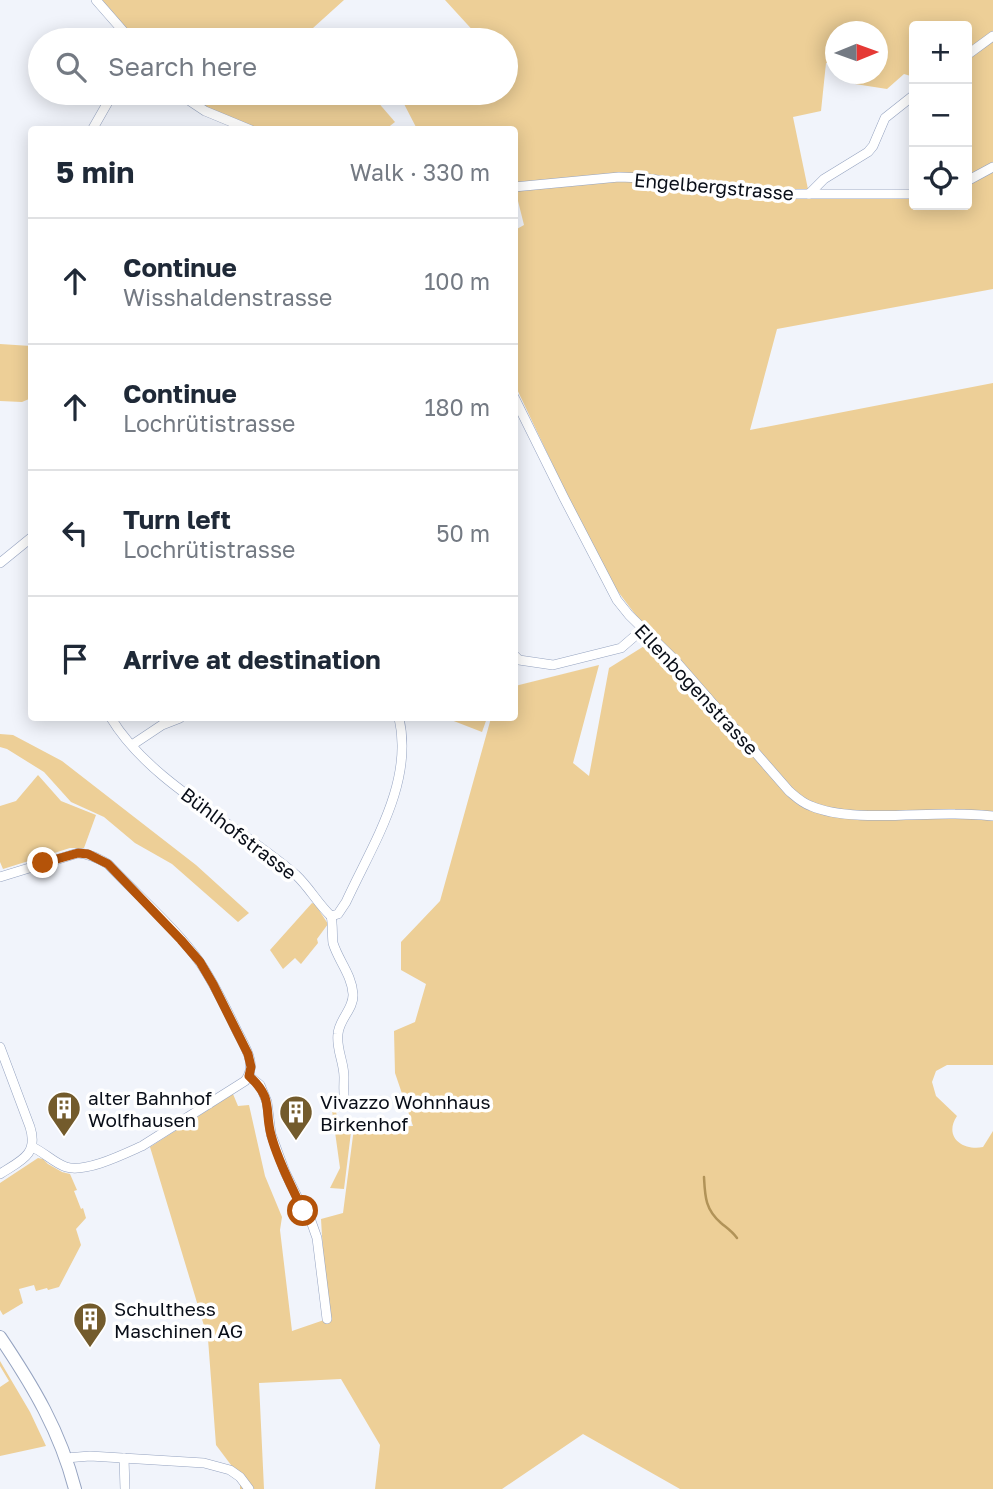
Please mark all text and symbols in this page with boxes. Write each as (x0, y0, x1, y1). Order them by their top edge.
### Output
north arrow (825, 21, 888, 84)
map controls (909, 21, 972, 210)
button: + (909, 21, 972, 84)
search box (28, 28, 518, 105)
icon: search (52, 48, 90, 86)
text: Search here (108, 51, 257, 82)
button: − (909, 84, 972, 147)
button: locate (909, 147, 972, 210)
text: 5 min (56, 154, 134, 190)
text: Walk · 330 m (350, 158, 490, 186)
street label: Engelbergstrasse (633, 168, 795, 204)
text: Continue (123, 252, 237, 283)
icon: ahead (56, 262, 94, 300)
text: 100 m (424, 267, 490, 295)
text: Wisshaldenstrasse (123, 283, 332, 311)
text: Continue (123, 378, 237, 409)
icon: ahead (56, 388, 94, 426)
text: 180 m (424, 393, 490, 421)
text: Lochrütistrasse (123, 409, 295, 437)
text: Turn left (123, 504, 231, 535)
icon: left (56, 514, 94, 552)
text: 50 m (436, 519, 490, 547)
text: Lochrütistrasse (123, 535, 295, 563)
street label: Ellenbogenstrasse (630, 619, 764, 759)
icon: arrive (56, 640, 94, 678)
text: Arrive at destination (123, 644, 381, 675)
street label: Bühlhofstrasse (177, 782, 301, 884)
route end (27, 847, 58, 878)
place label: alter Bahnhof Wolfhausen (88, 1086, 212, 1131)
building icon: alter Bahnhof Wolfhausen (45, 1089, 83, 1138)
place label: Vivazzo Wohnhaus Birkenhof (320, 1090, 491, 1135)
building icon: Vivazzo Wohnhaus Birkenhof (277, 1093, 315, 1142)
route start (287, 1195, 318, 1226)
place label: Schulthess Maschinen AG (114, 1297, 243, 1342)
building icon: Schulthess Maschinen AG (71, 1300, 109, 1349)

